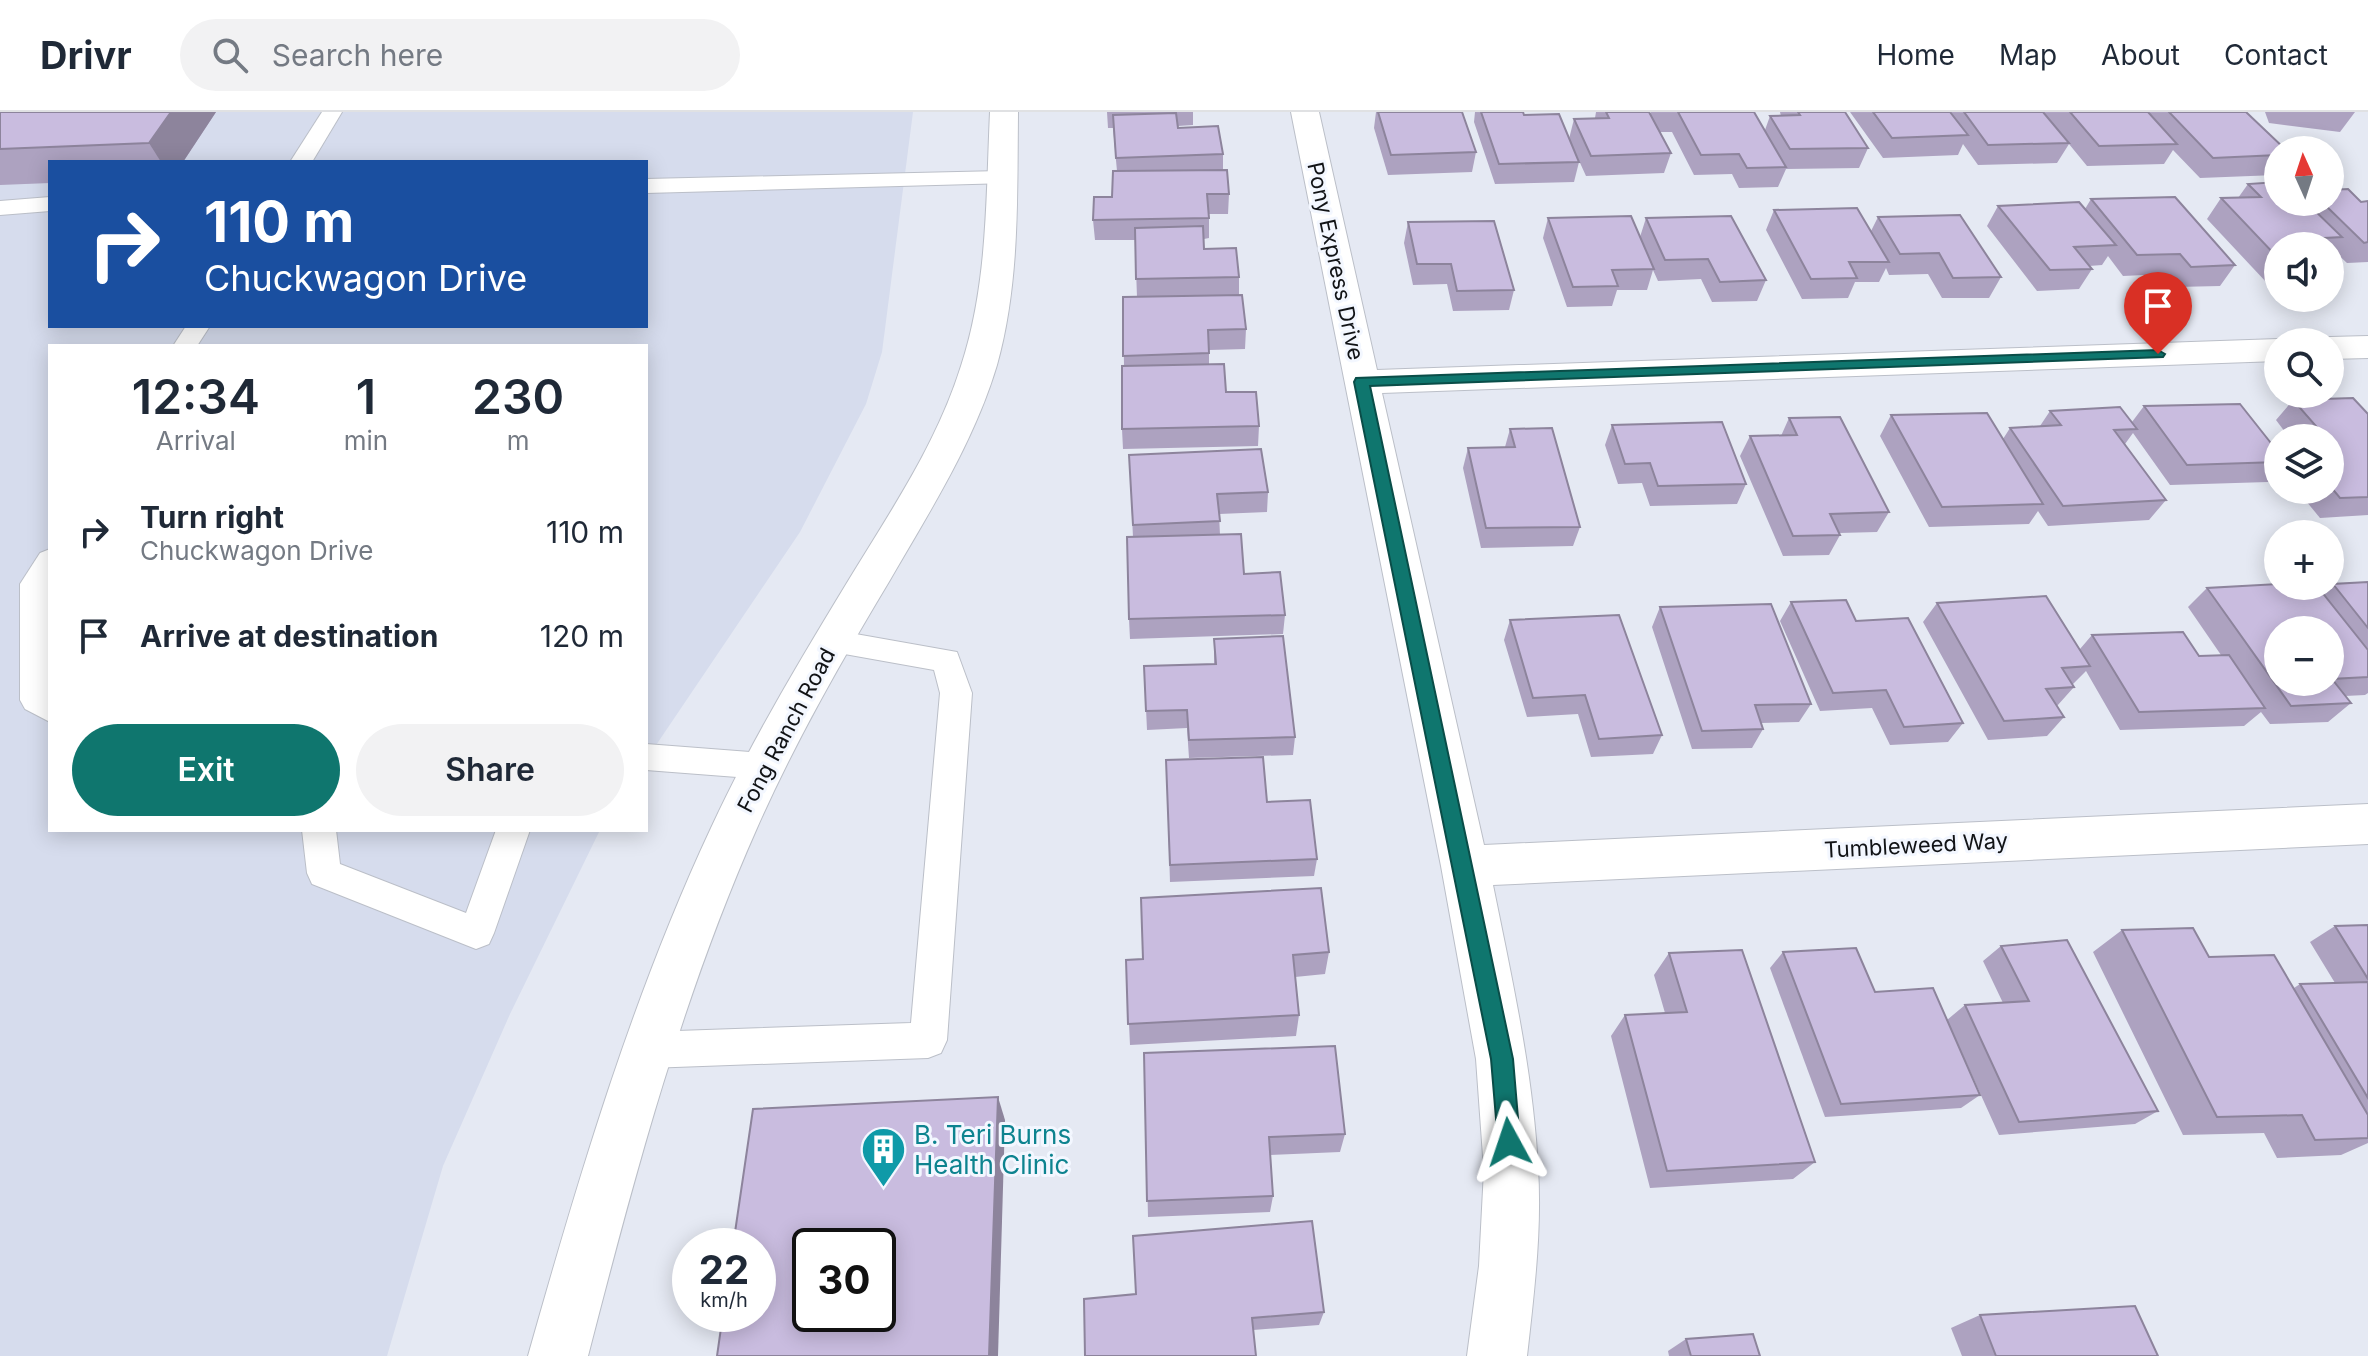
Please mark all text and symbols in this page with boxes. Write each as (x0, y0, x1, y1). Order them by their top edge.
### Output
search box (180, 19, 740, 91)
text: Drivr (40, 32, 132, 78)
icon: search (208, 33, 252, 77)
text: Search here (272, 37, 443, 73)
text: Home (1876, 38, 1955, 72)
text: Map (1999, 38, 2057, 72)
text: About (2101, 38, 2180, 72)
text: Contact (2224, 38, 2328, 72)
north arrow (2264, 136, 2344, 216)
map controls (2264, 136, 2344, 696)
street label: Pony Express Drive (1302, 160, 1370, 362)
text: 110 m (204, 188, 354, 256)
icon: right (72, 192, 176, 296)
button: sound (2264, 232, 2344, 312)
text: Chuckwagon Drive (204, 256, 527, 300)
pin (2124, 272, 2192, 354)
icon: arrive (2136, 284, 2180, 328)
button: search (2264, 328, 2344, 408)
text: 12:34 (132, 367, 260, 426)
text: 1 (356, 367, 376, 426)
text: 230 (472, 367, 564, 426)
button: layers (2264, 424, 2344, 504)
text: Arrival (156, 425, 236, 456)
text: min (344, 425, 388, 456)
text: m (507, 425, 529, 456)
text: Turn right (140, 499, 284, 535)
icon: right (72, 510, 116, 554)
text: 110 m (546, 514, 624, 550)
button: + (2264, 520, 2344, 600)
text: Chuckwagon Drive (140, 535, 373, 566)
icon: arrive (72, 614, 116, 658)
button: − (2264, 616, 2344, 696)
text: Arrive at destination (140, 618, 438, 654)
text: 120 m (540, 618, 624, 654)
street label: Fong Ranch Road (732, 643, 840, 817)
button: Exit (72, 724, 340, 816)
button: Share (356, 724, 624, 816)
street label: Tumbleweed Way (1823, 827, 2009, 863)
position arrow (1467, 1100, 1551, 1184)
place label: B. Teri Burns Health Clinic (914, 1119, 1071, 1180)
building icon: B. Teri Burns Health Clinic (859, 1126, 907, 1189)
speed limit sign: 30 (792, 1228, 896, 1332)
text: 22 (699, 1245, 749, 1294)
text: km/h (700, 1288, 748, 1312)

